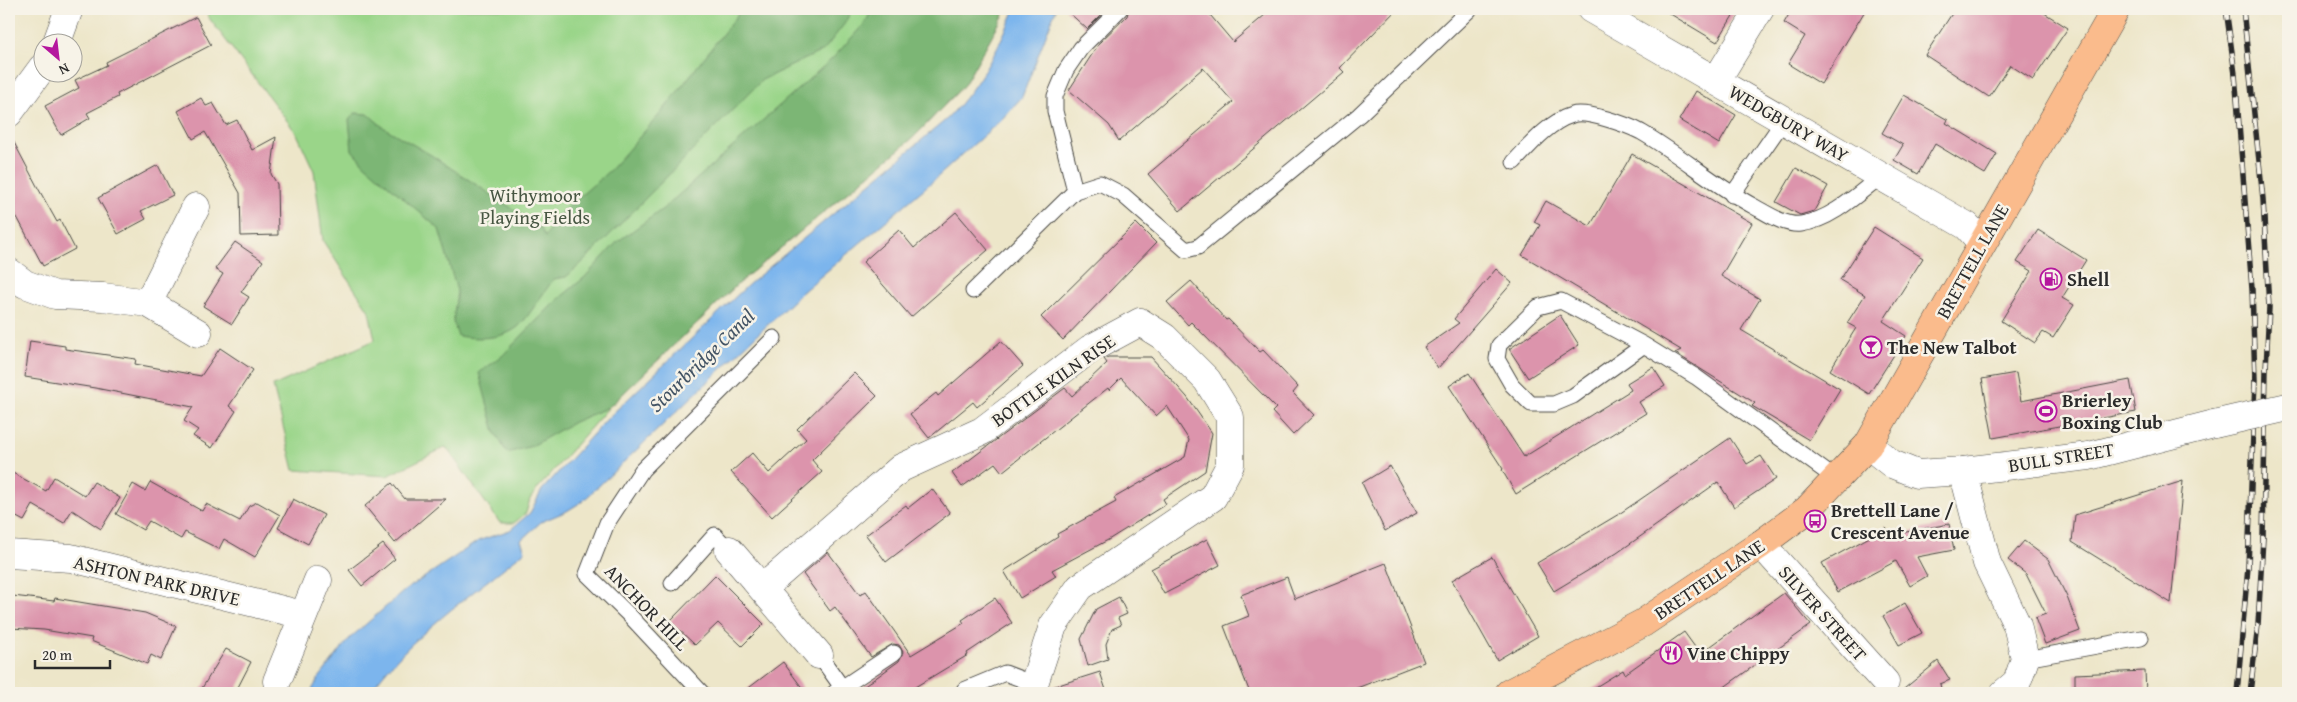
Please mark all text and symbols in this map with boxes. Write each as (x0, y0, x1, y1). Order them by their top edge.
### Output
north arrow (32, 32, 82, 82)
text: N (55, 58, 73, 81)
street label: WEDGBURY WAY (1724, 77, 1855, 169)
park label: Withymoor Playing Fields (480, 181, 590, 231)
street label: BRETTELL LANE (1929, 198, 2015, 324)
place label: Shell (2067, 265, 2109, 293)
fuel station icon: Shell (2039, 267, 2063, 291)
water label: Stourbridge Canal (641, 302, 761, 418)
street label: BOTTLE KILN RISE (985, 327, 1121, 433)
place label: The New Talbot (1887, 333, 2017, 361)
bar icon: The New Talbot (1859, 335, 1883, 359)
place label: Brierley Boxing Club (2062, 386, 2163, 436)
sports icon: Brierley Boxing Club (2034, 399, 2058, 423)
street label: BULL STREET (2006, 435, 2116, 479)
place label: Brettell Lane / Crescent Avenue (1831, 496, 1970, 546)
bus stop icon: Brettell Lane / Crescent Avenue (1803, 509, 1827, 533)
street label: BRETTELL LANE (1648, 531, 1770, 626)
street label: ASHTON PARK DRIVE (71, 547, 243, 613)
street label: ANCHOR HILL (599, 558, 695, 656)
street label: SILVER STREET (1772, 559, 1874, 667)
scale bar (35, 637, 110, 669)
place label: Vine Chippy (1687, 639, 1790, 667)
restaurant icon: Vine Chippy (1659, 641, 1683, 665)
text: 20 m (42, 644, 73, 665)

